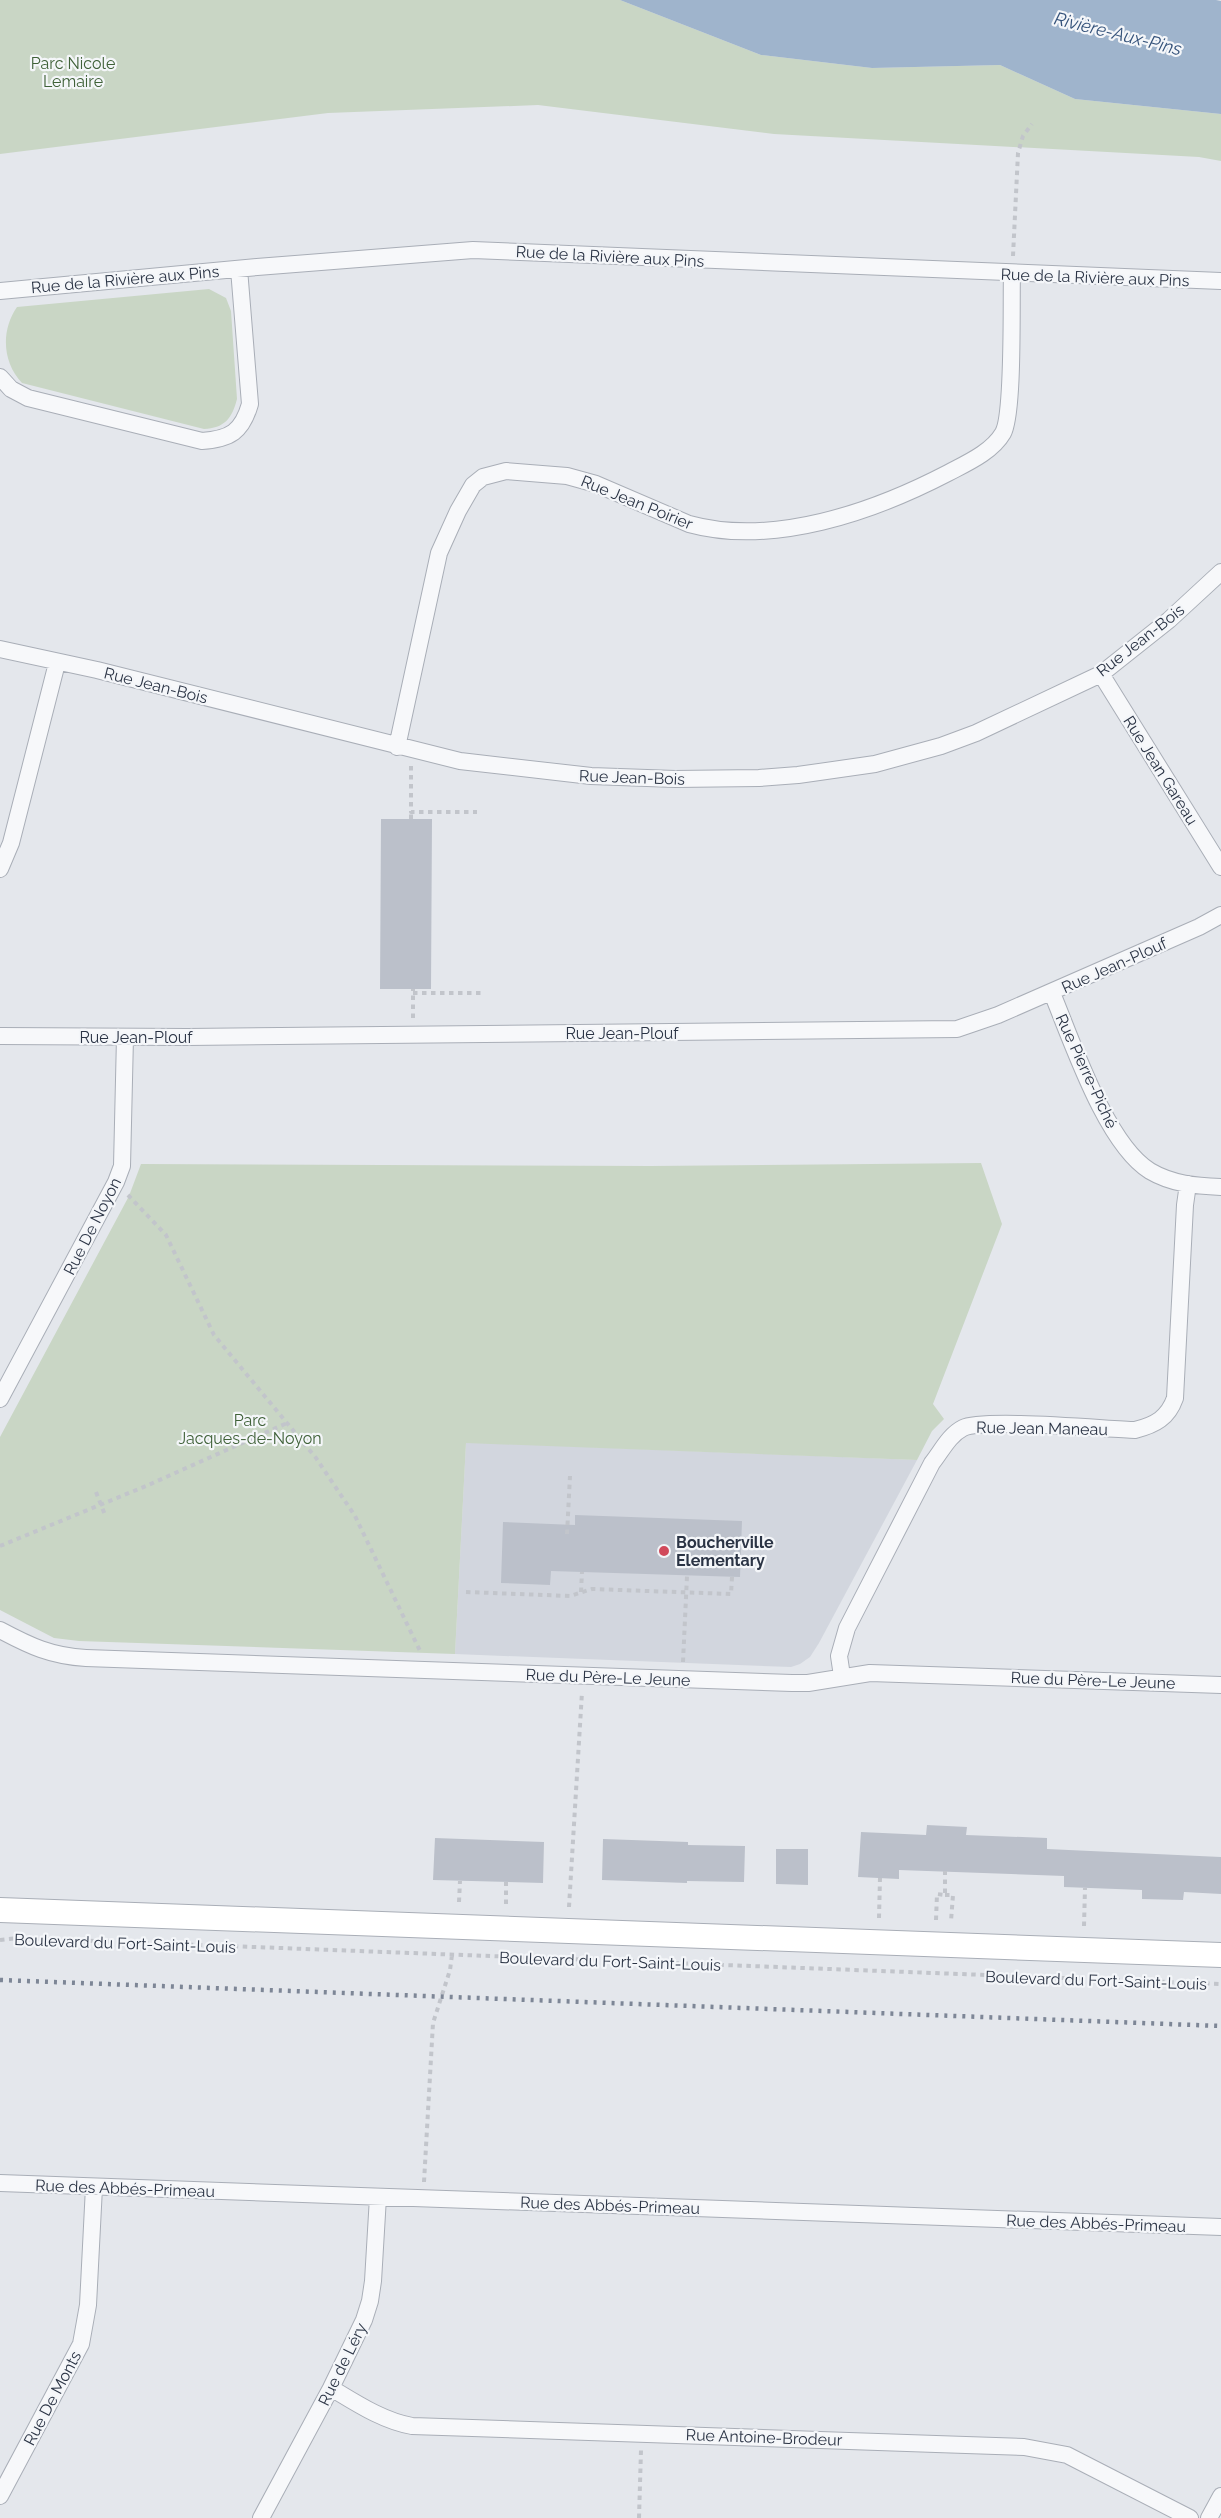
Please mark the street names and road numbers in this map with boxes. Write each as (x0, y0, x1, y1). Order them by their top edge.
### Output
street label: Rue de la Rivière aux Pins (515, 242, 705, 271)
street label: Rue de la Rivière aux Pins (30, 262, 220, 297)
street label: Rue de la Rivière aux Pins (1000, 265, 1190, 290)
street label: Rue Jean Poirier (578, 471, 696, 534)
street label: Rue Jean-Bois (1093, 600, 1188, 681)
street label: Rue Jean-Bois (102, 663, 210, 708)
street label: Rue Jean Gareau (1119, 712, 1202, 828)
street label: Rue Jean-Bois (579, 766, 686, 789)
street label: Rue Jean-Plouf (1059, 933, 1170, 997)
street label: Rue Pierre-Piché (1052, 1011, 1121, 1132)
street label: Rue Jean-Plouf (565, 1024, 679, 1043)
street label: Rue Jean-Plouf (79, 1028, 193, 1047)
street label: Rue De Noyon (60, 1174, 125, 1278)
street label: Rue Jean Maneau (976, 1418, 1108, 1439)
street label: Rue du Père-Le Jeune (525, 1665, 691, 1690)
street label: Rue du Père-Le Jeune (1010, 1668, 1176, 1693)
street label: Boulevard du Fort-Saint-Louis (14, 1930, 236, 1957)
street label: Boulevard du Fort-Saint-Louis (499, 1948, 721, 1975)
street label: Boulevard du Fort-Saint-Louis (985, 1967, 1207, 1994)
street label: Rue des Abbés-Primeau (35, 2176, 215, 2201)
street label: Rue des Abbés-Primeau (520, 2193, 700, 2218)
street label: Rue des Abbés-Primeau (1006, 2211, 1186, 2236)
street label: Rue de Léry (314, 2320, 371, 2409)
street label: Rue De Monts (20, 2348, 85, 2449)
street label: Rue Antoine-Brodeur (685, 2425, 843, 2450)

